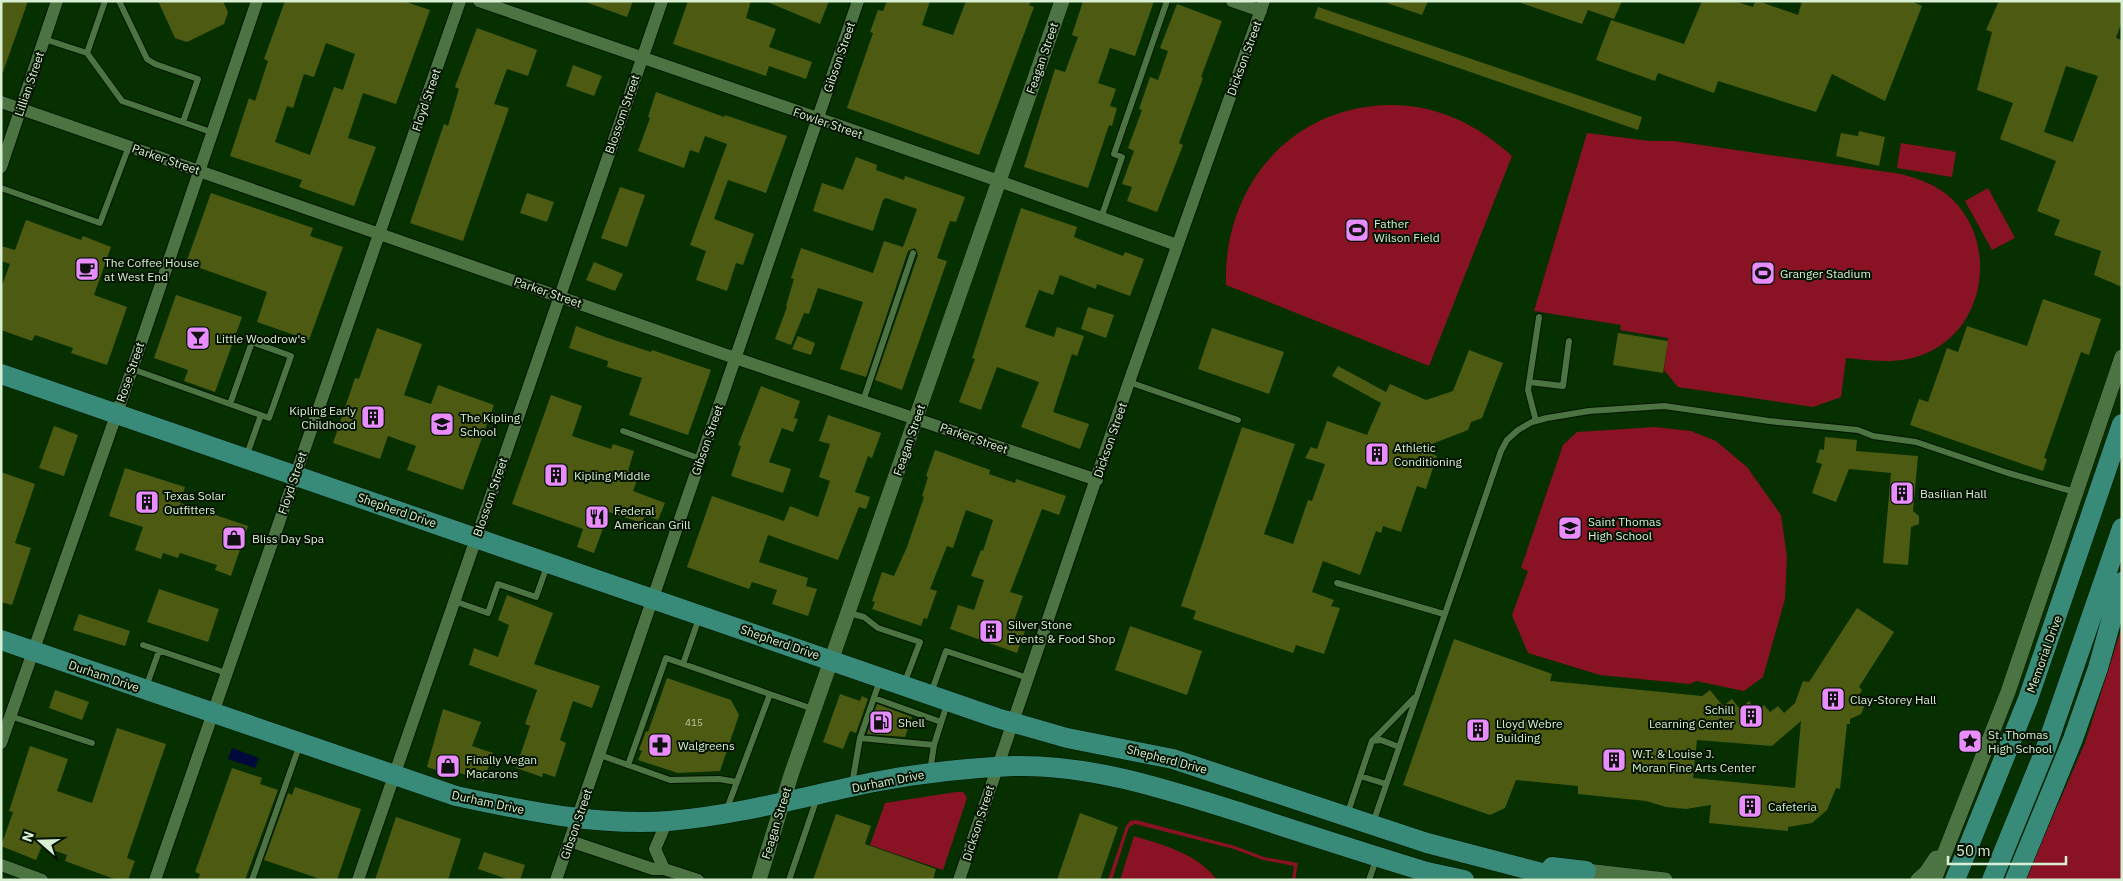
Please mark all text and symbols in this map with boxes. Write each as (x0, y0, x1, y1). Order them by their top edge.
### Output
street label: Dickson Street (1224, 19, 1264, 97)
street label: Gibson Street (820, 20, 858, 94)
street label: Feagan Street (1023, 20, 1061, 96)
street label: Lillian Street (11, 50, 47, 118)
street label: Floyd Street (408, 67, 444, 133)
street label: Blossom Street (601, 73, 643, 155)
street label: Fowler Street (791, 104, 865, 142)
street label: Parker Street (130, 140, 202, 178)
place label: Father Wilson Field (1374, 216, 1440, 245)
sports icon: Father Wilson Field (1344, 217, 1370, 243)
place label: The Coffee House at West End (104, 255, 200, 284)
cafe icon: The Coffee House at West End (74, 256, 100, 282)
sports icon: Granger Stadium (1750, 260, 1776, 286)
place label: Granger Stadium (1780, 266, 1871, 281)
street label: Parker Street (512, 273, 584, 311)
bar icon: Little Woodrow's (185, 325, 211, 351)
place label: Little Woodrow's (216, 331, 306, 346)
street label: Rose Street (113, 340, 147, 404)
street label: Dickson Street (1090, 400, 1130, 480)
street label: Feagan Street (890, 402, 928, 478)
place label: Kipling Early Childhood (289, 403, 356, 432)
street label: Gibson Street (688, 403, 726, 477)
building icon: Kipling Early Childhood (360, 404, 386, 430)
place label: The Kipling School (460, 410, 521, 439)
school or university icon: The Kipling School (429, 411, 455, 437)
street label: Parker Street (938, 419, 1010, 457)
place label: Athletic Conditioning (1394, 440, 1463, 469)
building icon: Athletic Conditioning (1364, 441, 1390, 467)
street label: Floyd Street (274, 450, 310, 516)
street label: Blossom Street (469, 456, 511, 538)
building icon: Kipling Middle (543, 462, 569, 488)
place label: Kipling Middle (574, 468, 651, 483)
building icon: Basilian Hall (1889, 480, 1915, 506)
place label: Basilian Hall (1920, 486, 1987, 501)
place label: Texas Solar Outfitters (164, 488, 226, 517)
building icon: Texas Solar Outfitters (134, 489, 160, 515)
street label: Shepherd Drive (355, 489, 439, 531)
place label: Federal American Grill (614, 503, 690, 532)
restaurant icon: Federal American Grill (584, 504, 610, 530)
place label: Saint Thomas High School (1588, 514, 1662, 543)
school or university icon: Saint Thomas High School (1557, 515, 1583, 541)
shop icon: Bliss Day Spa (221, 525, 247, 551)
place label: Bliss Day Spa (252, 531, 325, 546)
street label: Memorial Drive (2023, 613, 2065, 695)
place label: Silver Stone Events & Food Shop (1008, 617, 1115, 646)
building icon: Silver Stone Events & Food Shop (978, 618, 1004, 644)
street label: Shepherd Drive (738, 621, 822, 663)
street label: Durham Drive (67, 657, 142, 695)
building icon: Clay-Storey Hall (1820, 686, 1846, 712)
place label: Clay-Storey Hall (1850, 692, 1936, 707)
place label: Schill Learning Center (1649, 702, 1735, 731)
building icon: Schill Learning Center (1738, 703, 1764, 729)
fuel station icon: Shell (868, 709, 894, 735)
place label: Shell (898, 715, 925, 730)
house number: 415 (685, 716, 703, 729)
place label: Lloyd Webre Building (1496, 716, 1563, 745)
building icon: Lloyd Webre Building (1465, 717, 1491, 743)
place label: St. Thomas High School (1988, 727, 2052, 756)
place icon: St. Thomas High School (1957, 728, 1983, 754)
pharmacy icon: Walgreens (647, 732, 673, 758)
place label: Walgreens (678, 738, 735, 753)
street label: Shepherd Drive (1125, 741, 1209, 777)
place label: W.T. & Louise J. Moran Fine Arts Center (1632, 746, 1756, 775)
building icon: W.T. & Louise J. Moran Fine Arts Center (1601, 747, 1627, 773)
place label: Finally Vegan Macarons (466, 752, 537, 781)
shop icon: Finally Vegan Macarons (435, 753, 461, 779)
street label: Durham Drive (850, 767, 926, 795)
street label: Dickson Street (959, 783, 997, 863)
street label: Feagan Street (758, 785, 794, 861)
street label: Durham Drive (450, 787, 526, 817)
street label: Gibson Street (557, 787, 595, 861)
building icon: Cafeteria (1737, 793, 1763, 819)
place label: Cafeteria (1768, 799, 1817, 814)
north arrow (15, 816, 65, 866)
text: N (18, 829, 38, 844)
scale bar (1948, 834, 2066, 866)
text: 50 m (1956, 841, 1991, 860)

